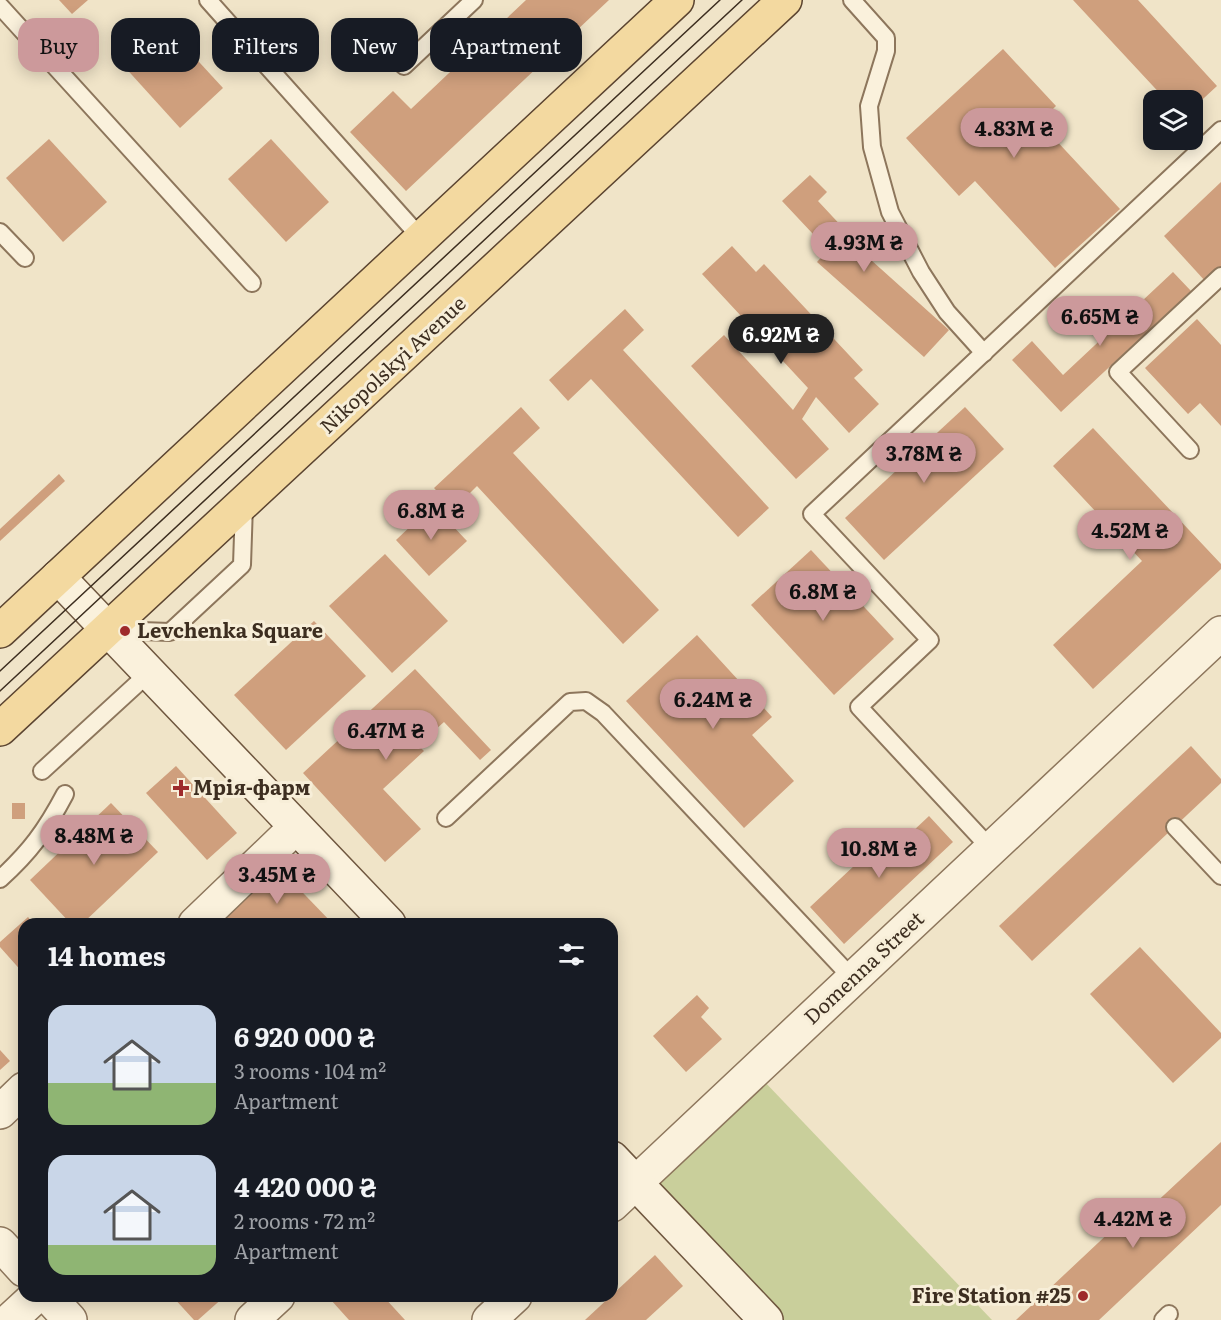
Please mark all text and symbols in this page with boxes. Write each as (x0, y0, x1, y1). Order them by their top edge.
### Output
chip: Buy (18, 18, 99, 72)
chip: Rent (111, 18, 200, 72)
chip: Filters (212, 18, 319, 72)
chip: New (331, 18, 418, 72)
chip: Apartment (430, 18, 582, 72)
map controls (1143, 90, 1203, 150)
button: layers (1143, 90, 1203, 150)
pin: 4.83M ₴ (959, 108, 1069, 159)
text: 4.83M ₴ (975, 112, 1053, 142)
pin: 4.93M ₴ (809, 222, 919, 273)
text: 4.93M ₴ (825, 226, 903, 256)
street label: Nikopolskyi Avenue (312, 288, 471, 439)
pin: 6.65M ₴ (1045, 296, 1155, 347)
text: 6.65M ₴ (1061, 300, 1139, 330)
pin: 6.92M ₴ (726, 314, 836, 365)
text: 6.92M ₴ (742, 318, 820, 348)
pin: 3.78M ₴ (869, 433, 979, 484)
text: 3.78M ₴ (886, 437, 962, 467)
pin: 6.8M ₴ (382, 490, 480, 541)
text: 6.8M ₴ (397, 494, 465, 524)
pin: 4.52M ₴ (1075, 510, 1185, 561)
text: 4.52M ₴ (1091, 514, 1169, 544)
pin: 6.8M ₴ (774, 571, 872, 622)
text: 6.8M ₴ (789, 575, 857, 605)
place label: Levchenka Square (137, 614, 323, 644)
marker: Levchenka Square (118, 624, 132, 638)
pin: 6.24M ₴ (658, 679, 768, 730)
text: 6.24M ₴ (674, 683, 752, 713)
pin: 6.47M ₴ (331, 710, 441, 761)
text: 6.47M ₴ (347, 714, 425, 744)
place label: Мрія-фарм (193, 771, 310, 801)
marker: Мрія-фарм (174, 781, 188, 795)
pin: 8.48M ₴ (39, 815, 149, 866)
text: 8.48M ₴ (54, 819, 134, 849)
pin: 10.8M ₴ (824, 828, 934, 879)
text: 10.8M ₴ (841, 832, 917, 862)
pin: 3.45M ₴ (222, 854, 332, 905)
text: 3.45M ₴ (238, 858, 316, 888)
street label: Domenna Street (796, 903, 929, 1030)
text: 14 homes (48, 935, 166, 974)
icon: filters (555, 938, 588, 971)
text: 6 920 000 ₴ (234, 1016, 375, 1055)
icon: home (96, 1029, 168, 1101)
text: 3 rooms · 104 m² (234, 1055, 386, 1085)
text: Apartment (234, 1085, 339, 1115)
text: 4 420 000 ₴ (234, 1166, 377, 1205)
icon: home (96, 1179, 168, 1251)
pin: 4.42M ₴ (1078, 1198, 1188, 1249)
text: 4.42M ₴ (1094, 1202, 1172, 1232)
text: 2 rooms · 72 m² (234, 1205, 375, 1235)
text: Apartment (234, 1235, 339, 1265)
place label: Fire Station #25 (912, 1279, 1071, 1309)
marker: Fire Station #25 (1076, 1289, 1090, 1303)

